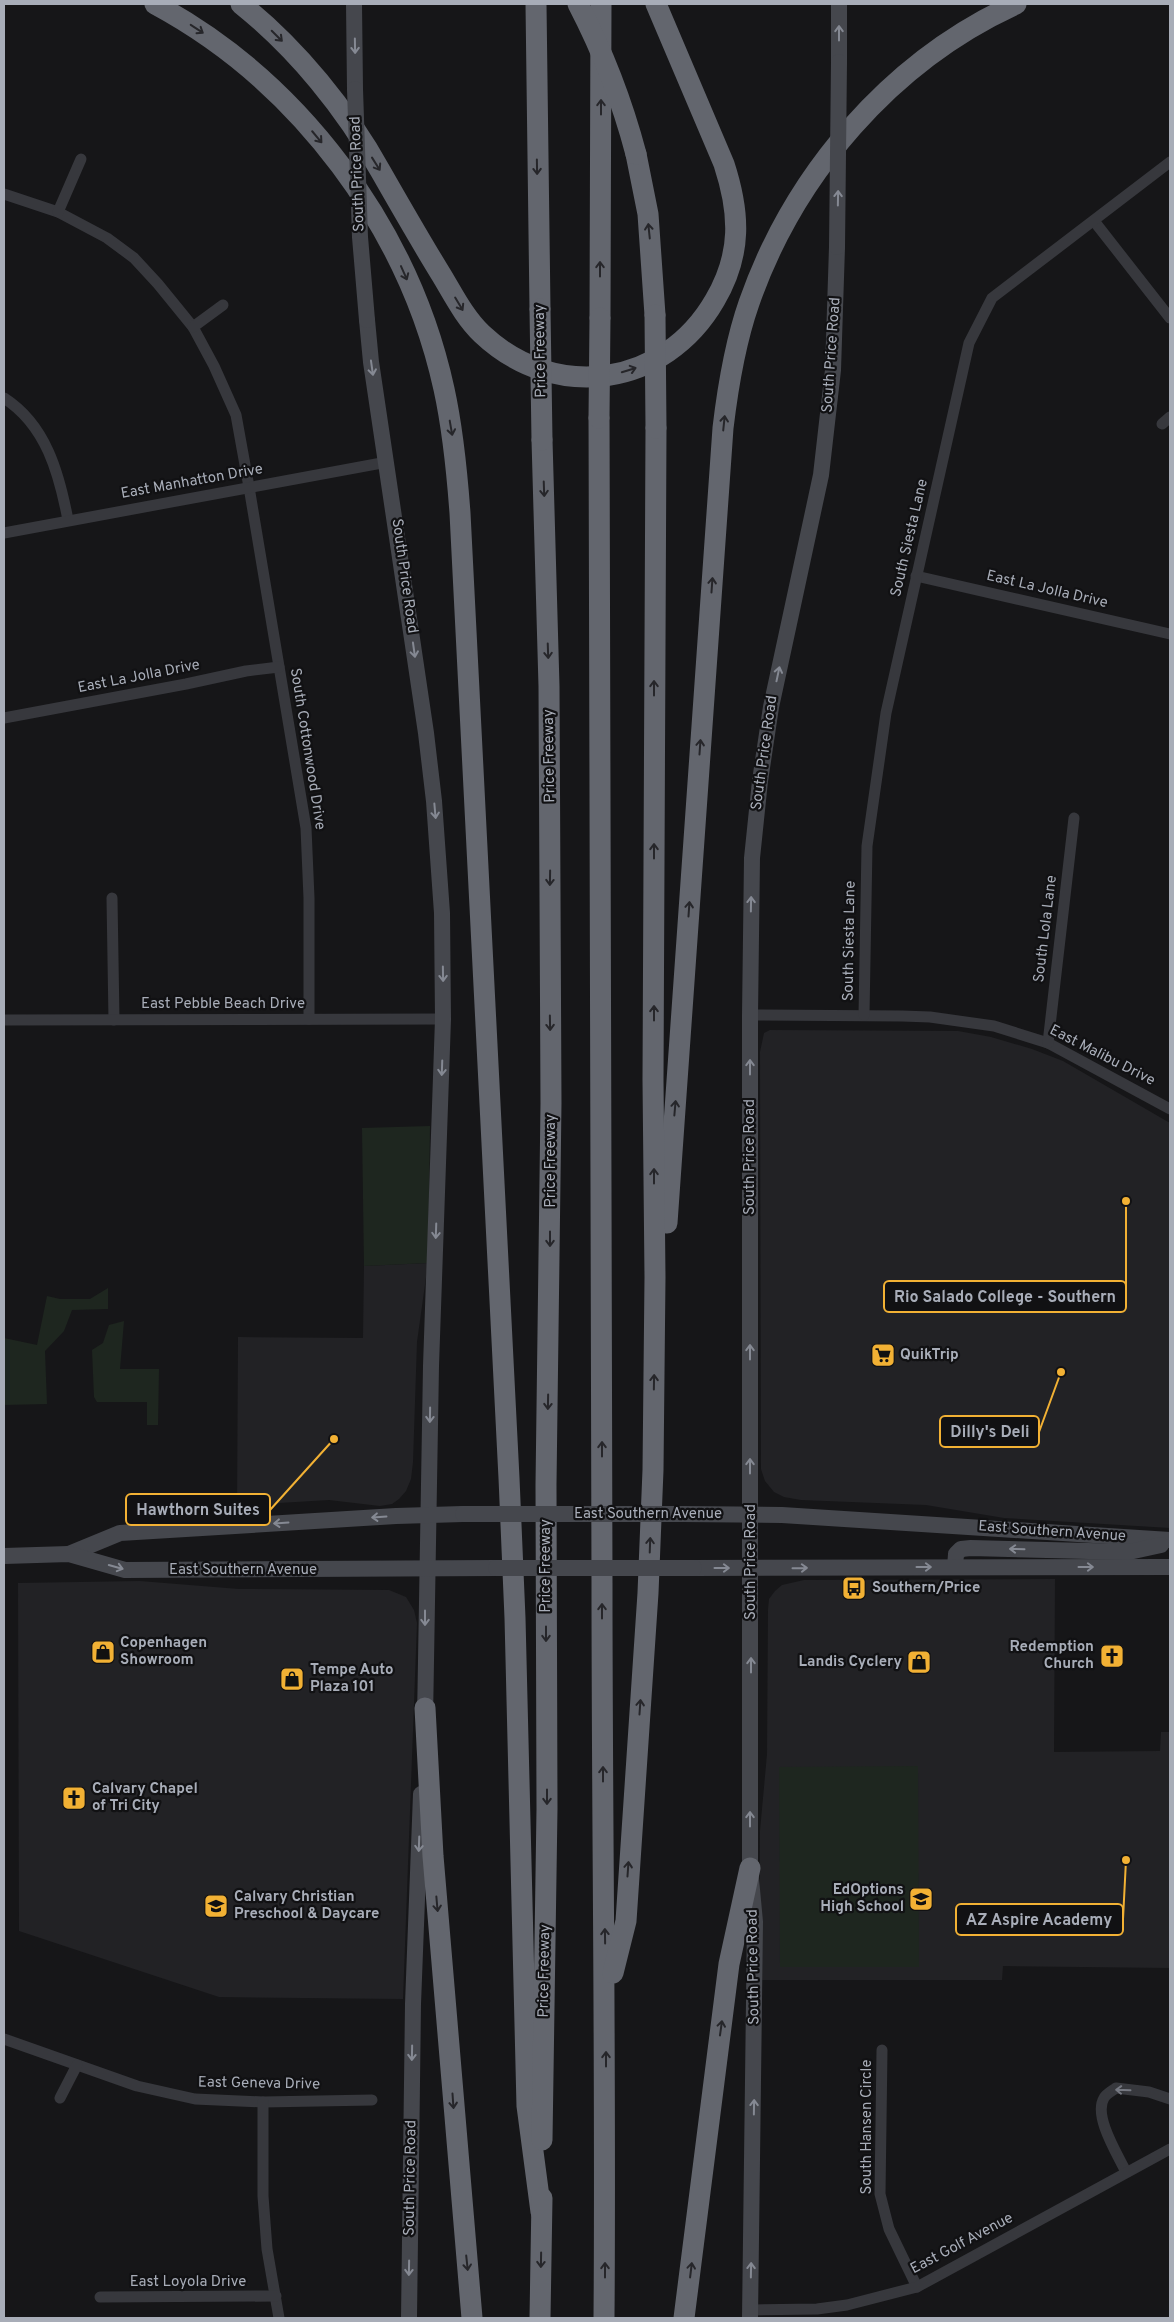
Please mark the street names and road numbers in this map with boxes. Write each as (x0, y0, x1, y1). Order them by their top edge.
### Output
street label: South Price Road (346, 116, 370, 232)
street label: South Price Road (818, 297, 846, 413)
street label: Price Freeway (531, 304, 551, 398)
street label: East Manhatton Drive (119, 460, 265, 504)
street label: South Siesta Lane (887, 477, 933, 599)
street label: South Price Road (387, 517, 421, 635)
street label: East La Jolla Drive (984, 567, 1110, 613)
street label: East La Jolla Drive (76, 656, 202, 698)
street label: South Cottonwood Drive (285, 667, 329, 831)
street label: South Price Road (748, 694, 782, 812)
street label: Price Freeway (540, 709, 560, 803)
street label: South Lola Lane (1030, 874, 1062, 984)
street label: South Siesta Lane (839, 881, 861, 1001)
street label: East Pebble Beach Drive (141, 995, 305, 1014)
street label: East Malibu Drive (1046, 1021, 1158, 1091)
street label: South Price Road (741, 1099, 760, 1215)
street label: Price Freeway (542, 1114, 561, 1208)
street label: South Price Road (742, 1504, 761, 1620)
street label: East Southern Avenue (574, 1505, 722, 1524)
street label: East Southern Avenue (978, 1517, 1126, 1547)
street label: Price Freeway (537, 1519, 556, 1613)
street label: East Southern Avenue (169, 1561, 317, 1580)
street label: South Price Road (743, 1909, 765, 2025)
street label: Price Freeway (535, 1924, 555, 2018)
street label: South Hansen Circle (858, 2060, 877, 2195)
street label: East Geneva Drive (198, 2073, 320, 2095)
street label: South Price Road (400, 2120, 422, 2236)
street label: East Golf Avenue (907, 2209, 1017, 2279)
street label: East Loyola Drive (130, 2273, 246, 2292)

